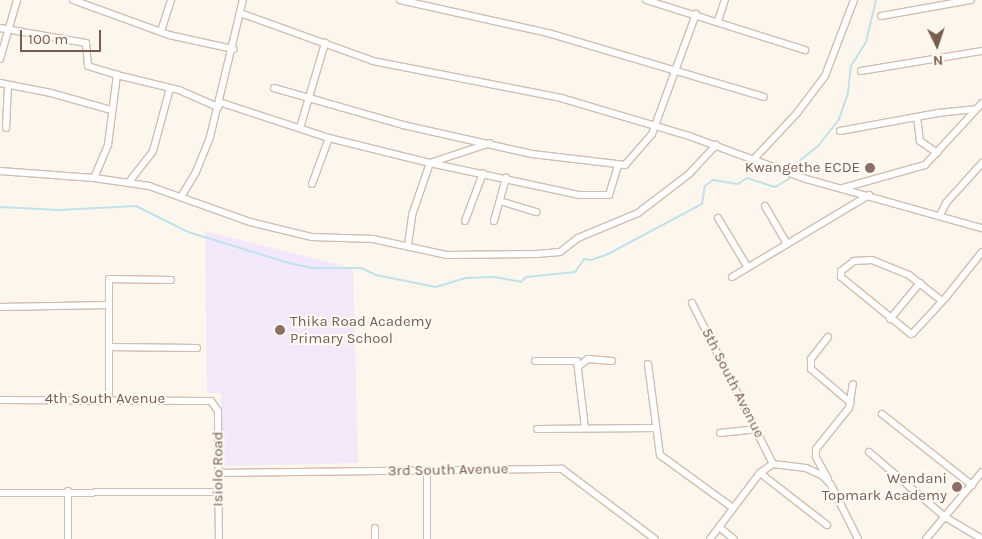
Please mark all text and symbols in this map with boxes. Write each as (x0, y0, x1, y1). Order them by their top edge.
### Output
scale bar (22, 20, 104, 52)
north arrow (912, 20, 962, 70)
text: 100 m (28, 30, 68, 48)
text: N (932, 52, 944, 69)
place label: Kwangethe ECDE (745, 159, 860, 177)
marker: Kwangethe ECDE (864, 162, 876, 174)
place label: Thika Road Academy Primary School (290, 312, 432, 347)
marker: Thika Road Academy Primary School (274, 324, 286, 336)
street label: 5th South Avenue (698, 325, 768, 441)
street label: 4th South Avenue (45, 390, 165, 408)
street label: Isiolo Road (209, 431, 227, 507)
street label: 3rd South Avenue (388, 460, 508, 480)
place label: Wendani Topmark Academy (822, 469, 947, 504)
marker: Wendani Topmark Academy (951, 481, 963, 493)

